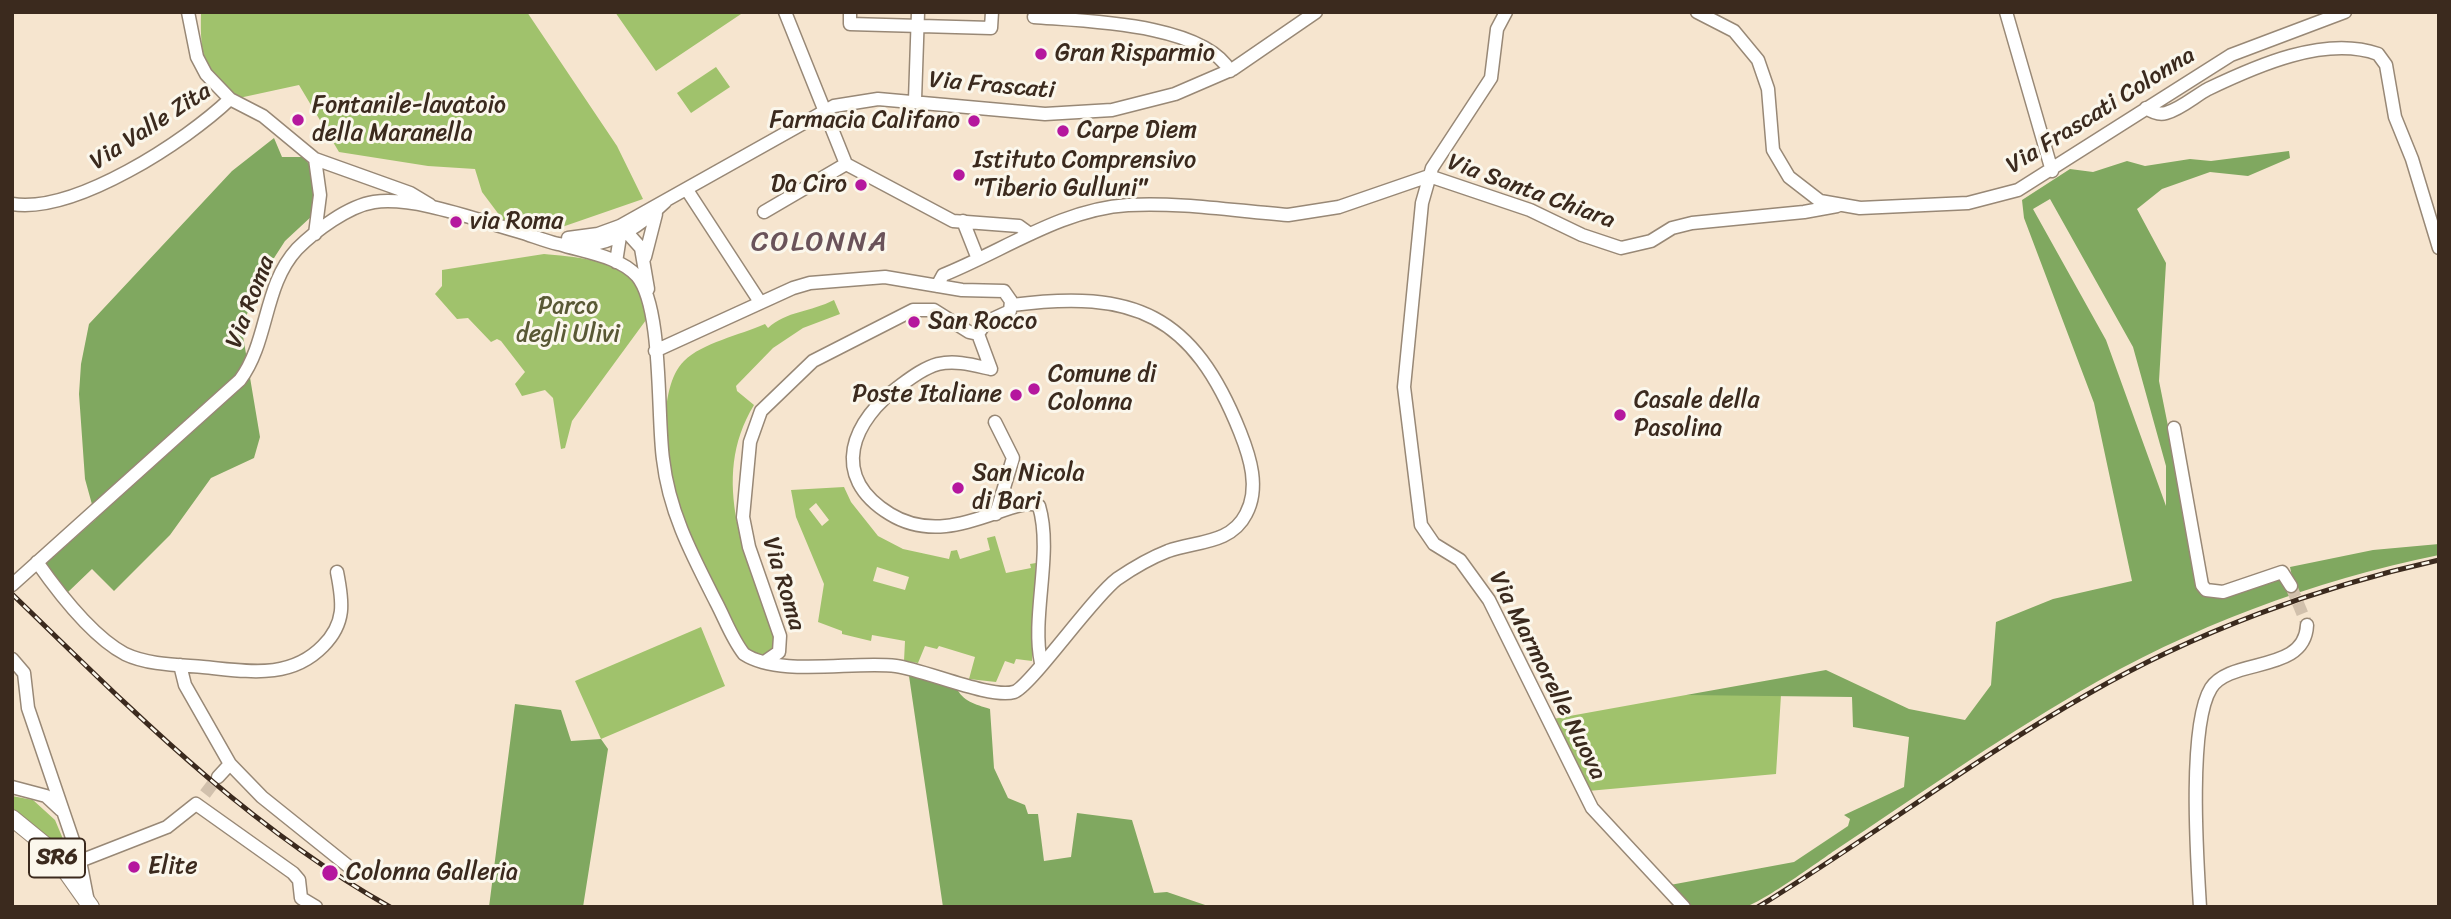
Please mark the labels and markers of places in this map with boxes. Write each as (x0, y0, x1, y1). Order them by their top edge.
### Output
place label: Gran Risparmio (1055, 40, 1215, 68)
marker: Gran Risparmio (1033, 46, 1049, 62)
place label: Fontanile-lavatoio della Maranella (312, 92, 506, 148)
place label: Farmacia Califano (769, 107, 960, 135)
marker: Fontanile-lavatoio della Maranella (290, 112, 306, 128)
marker: Farmacia Califano (966, 113, 982, 129)
place label: Carpe Diem (1077, 117, 1197, 145)
marker: Carpe Diem (1055, 123, 1071, 139)
place label: Istituto Comprensivo "Tiberio Gulluni" (973, 147, 1196, 203)
marker: Istituto Comprensivo "Tiberio Gulluni" (951, 167, 967, 183)
place label: Da Ciro (771, 171, 847, 199)
marker: Da Ciro (853, 177, 869, 193)
place label: via Roma (470, 208, 563, 236)
marker: via Roma (448, 214, 464, 230)
place label: San Rocco (928, 308, 1037, 336)
marker: San Rocco (906, 314, 922, 330)
place label: Comune di Colonna (1048, 361, 1156, 417)
place label: Poste Italiane (852, 381, 1002, 409)
marker: Comune di Colonna (1026, 381, 1042, 397)
marker: Poste Italiane (1008, 387, 1024, 403)
place label: Casale della Pasolina (1634, 387, 1759, 443)
marker: Casale della Pasolina (1612, 407, 1628, 423)
place label: San Nicola di Bari (972, 460, 1085, 516)
marker: San Nicola di Bari (950, 480, 966, 496)
place label: Elite (148, 853, 198, 881)
marker: Elite (126, 859, 142, 875)
place label: Colonna Galleria (346, 859, 518, 887)
marker: Colonna Galleria (320, 863, 340, 883)

